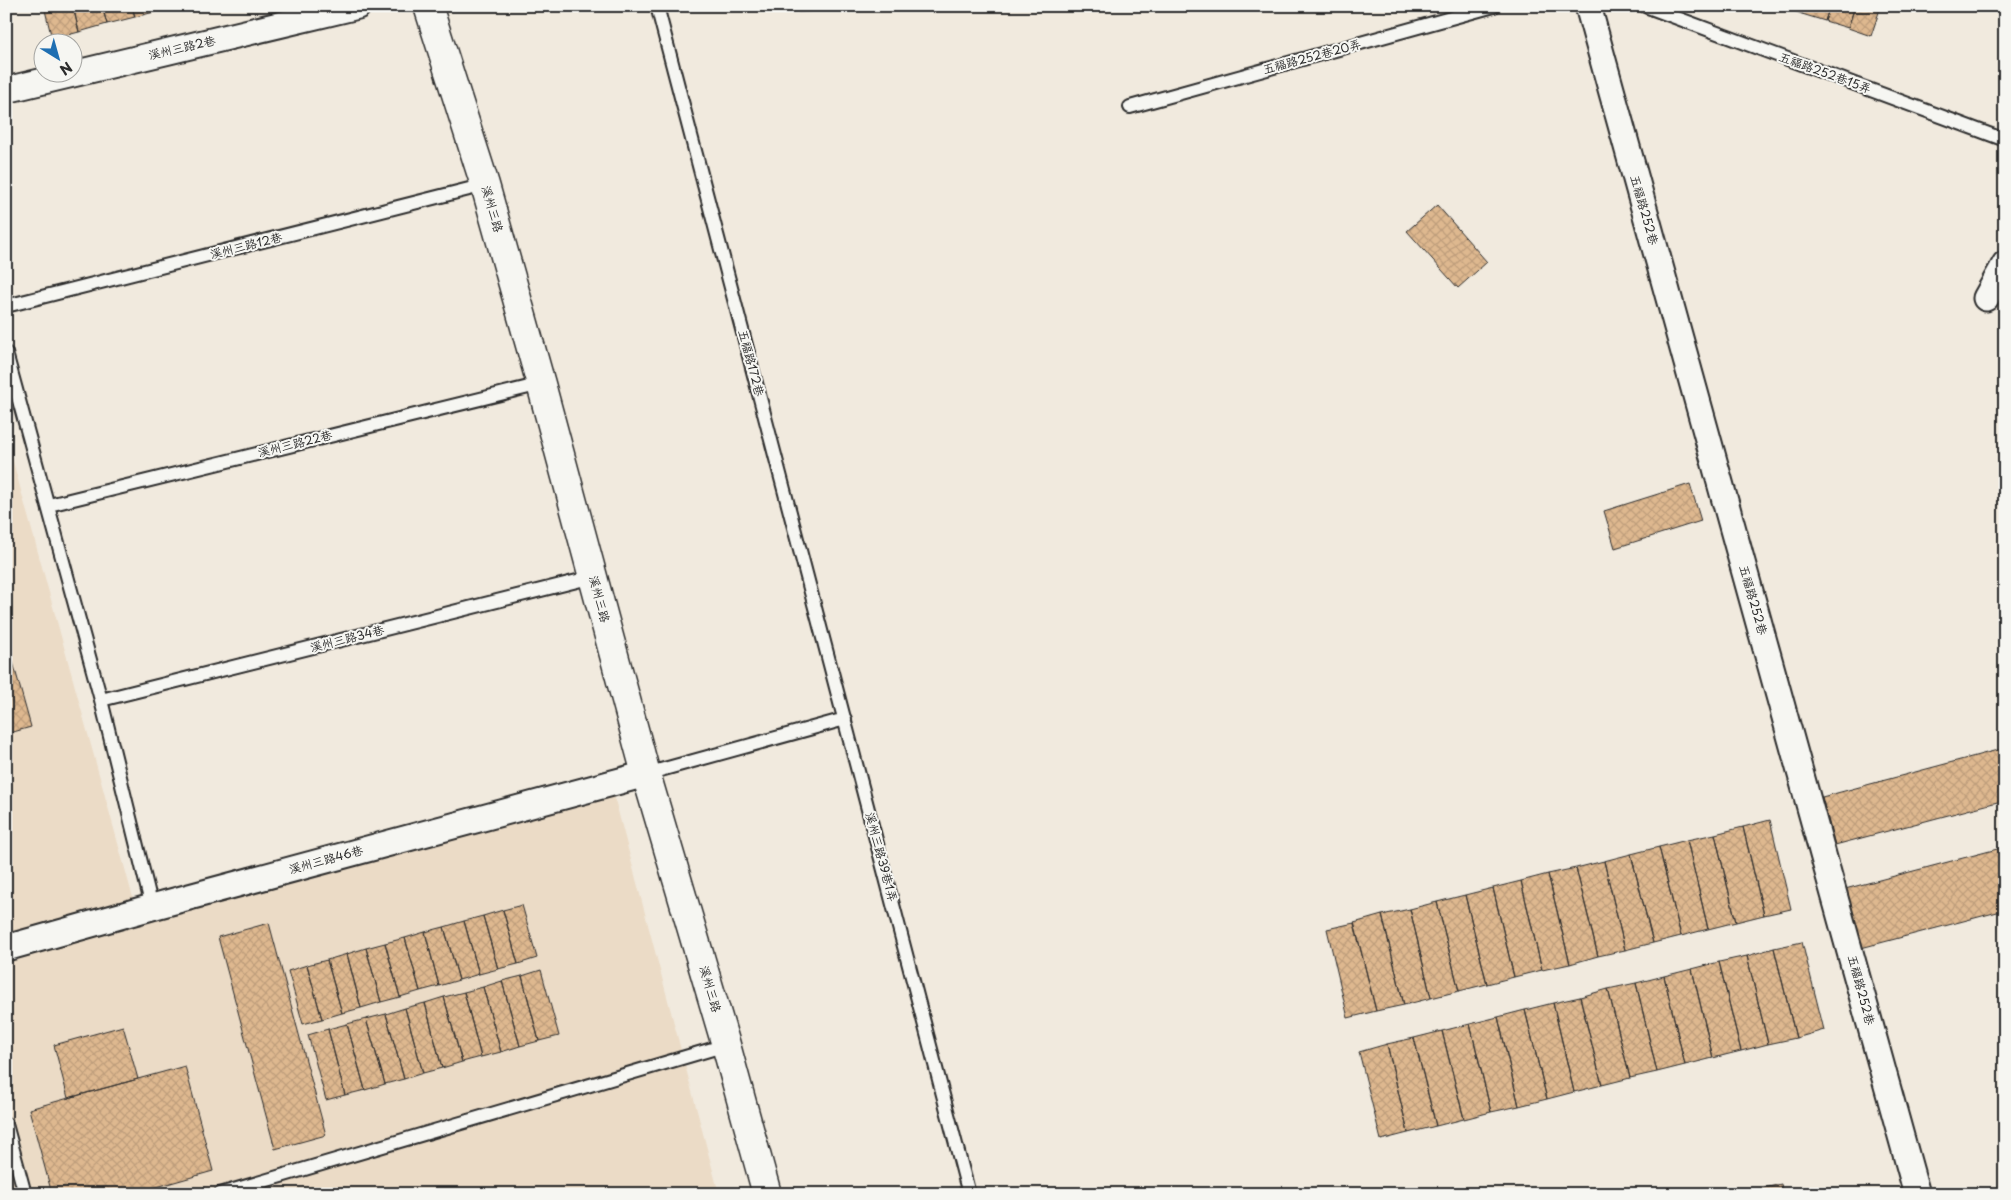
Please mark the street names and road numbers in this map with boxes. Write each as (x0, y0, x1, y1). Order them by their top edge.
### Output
street label: 溪州三路2巷 (146, 31, 217, 63)
street label: 五福路252巷20弄 (1261, 34, 1363, 78)
street label: 五福路252巷15弄 (1777, 47, 1874, 97)
street label: 五福路252巷 (1626, 173, 1664, 247)
street label: 溪州三路 (478, 183, 508, 234)
street label: 溪州三路12巷 (208, 227, 284, 263)
street label: 五福路172巷 (734, 327, 769, 398)
street label: 溪州三路22巷 (256, 425, 334, 461)
street label: 五福路252巷 (1735, 563, 1773, 637)
street label: 溪州三路 (585, 573, 615, 624)
street label: 溪州三路34巷 (308, 620, 386, 656)
street label: 溪州三路39巷1弄 (861, 810, 903, 904)
street label: 溪州三路46巷 (287, 840, 365, 878)
street label: 五福路252巷 (1844, 953, 1880, 1027)
street label: 溪州三路 (696, 963, 726, 1014)

